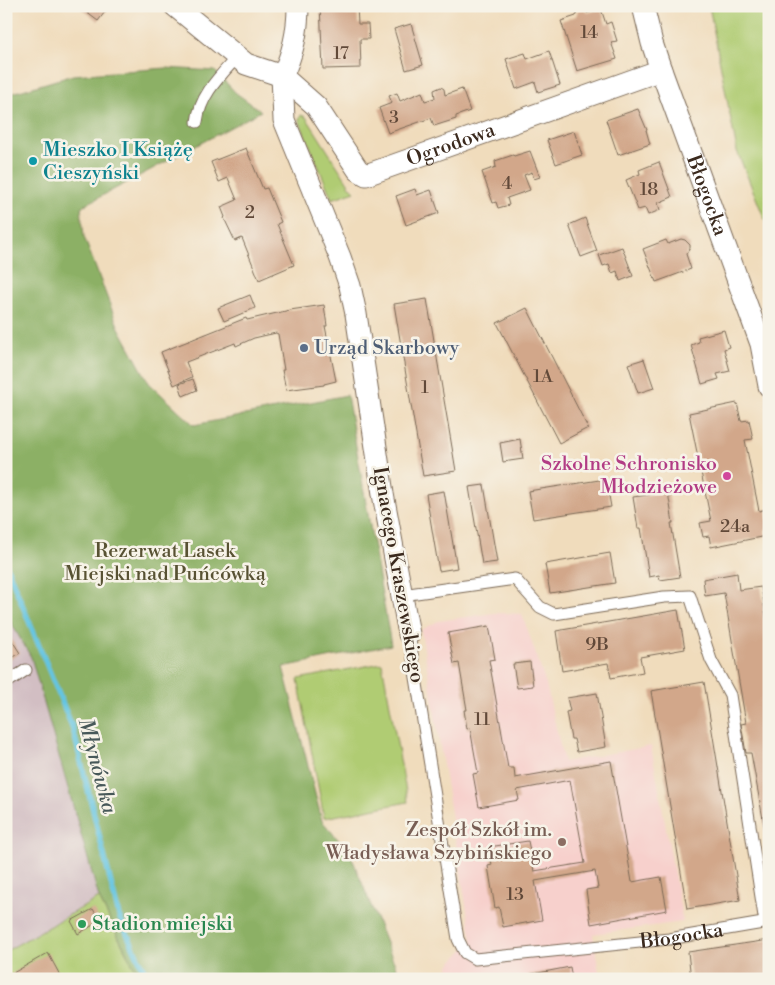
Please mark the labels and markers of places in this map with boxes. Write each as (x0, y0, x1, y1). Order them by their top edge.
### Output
place label: Mieszko I Książę Cieszyński (43, 138, 193, 186)
marker: Mieszko I Książę Cieszyński (27, 155, 39, 167)
place label: Urząd Skarbowy (314, 336, 459, 361)
marker: Urząd Skarbowy (298, 342, 310, 354)
place label: Szkolne Schronisko Młodzieżowe (541, 452, 717, 500)
marker: Szkolne Schronisko Młodzieżowe (721, 470, 733, 482)
place label: Zespół Szkół im. Władysława Szybińskiego (324, 818, 552, 866)
marker: Zespół Szkół im. Władysława Szybińskiego (556, 836, 568, 848)
place label: Stadion miejski (92, 912, 233, 937)
marker: Stadion miejski (76, 918, 88, 930)

